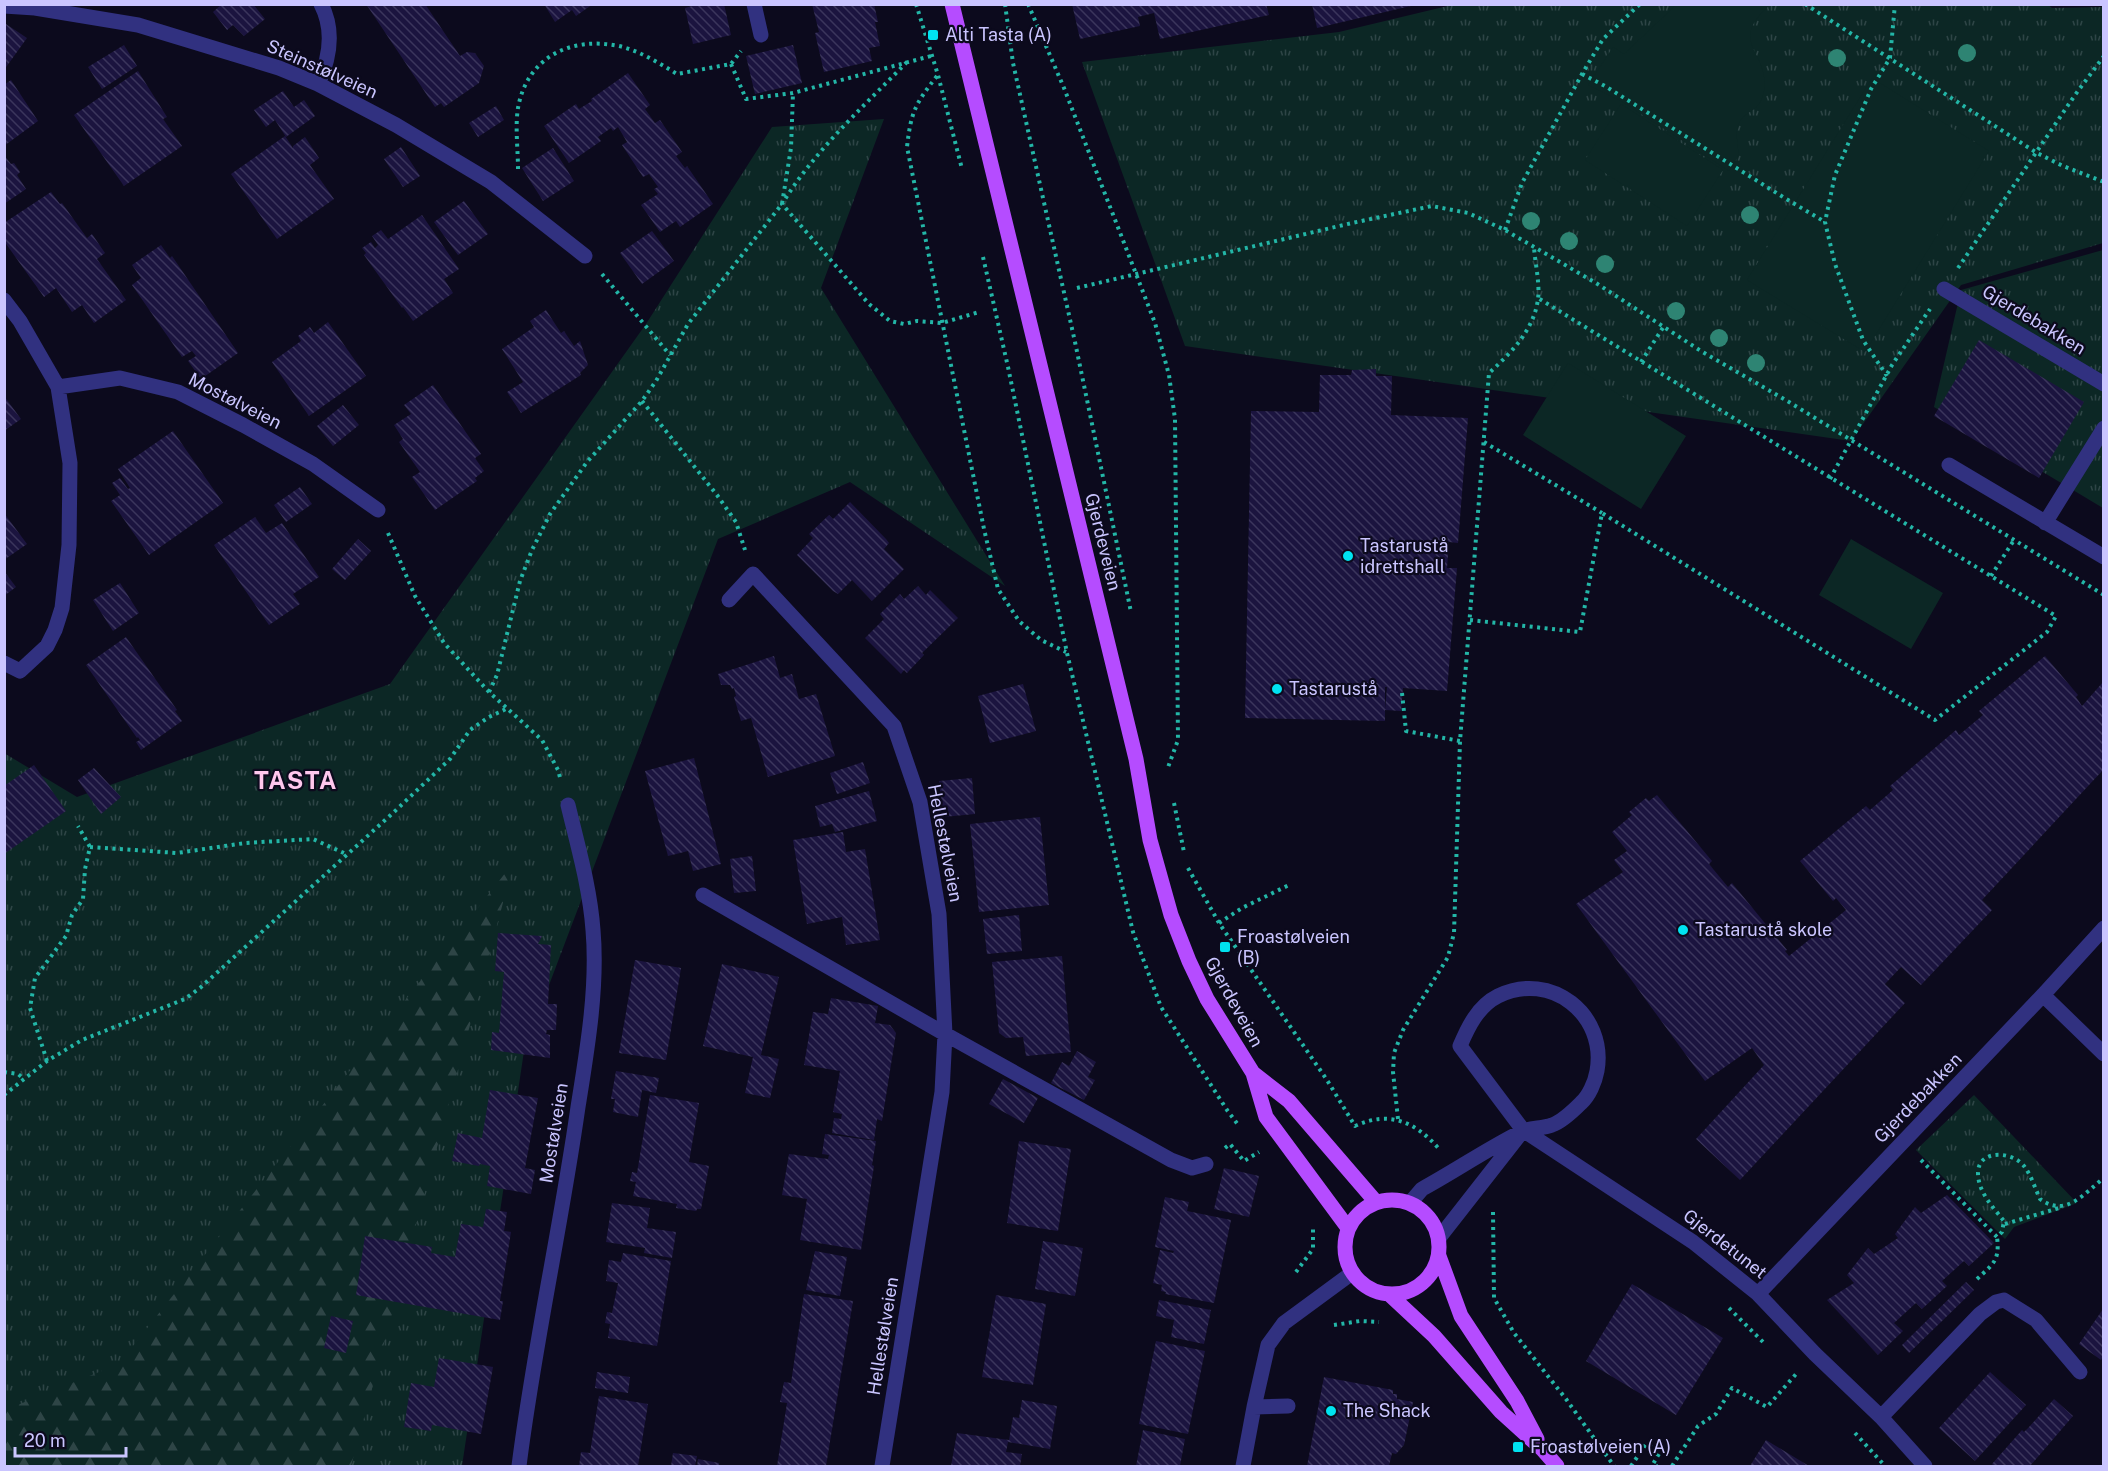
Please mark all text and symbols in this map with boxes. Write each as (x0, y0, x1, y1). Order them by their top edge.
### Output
place label: Alti Tasta (A) (945, 24, 1052, 45)
marker: Alti Tasta (A) (926, 28, 940, 42)
street label: Steinstølveien (264, 35, 381, 102)
street label: Gjerdebakken (1979, 280, 2090, 359)
street label: Mostølveien (185, 368, 285, 433)
street label: Gjerdeveien (1081, 491, 1126, 593)
place label: Tastarustå idrettshall (1360, 535, 1449, 577)
marker: Tastarustå idrettshall (1341, 549, 1355, 563)
place label: Tastarustå (1289, 678, 1378, 699)
marker: Tastarustå (1270, 682, 1284, 696)
district label: TASTA (254, 766, 338, 794)
street label: Hellestølveien (924, 782, 967, 904)
place label: Tastarustå skole (1695, 919, 1832, 940)
marker: Tastarustå skole (1676, 923, 1690, 937)
place label: Froastølveien (B) (1237, 926, 1350, 968)
marker: Froastølveien (B) (1218, 940, 1232, 954)
street label: Gjerdeveien (1201, 953, 1268, 1051)
street label: Gjerdebakken (1869, 1048, 1966, 1147)
street label: Mostølveien (535, 1081, 572, 1185)
street label: Gjerdetunet (1679, 1204, 1771, 1283)
street label: Hellestølveien (863, 1275, 902, 1397)
place label: The Shack (1343, 1400, 1431, 1421)
marker: The Shack (1324, 1404, 1338, 1418)
scale bar (15, 1420, 126, 1458)
text: 20 m (24, 1430, 66, 1451)
place label: Froastølveien (A) (1530, 1436, 1671, 1457)
marker: Froastølveien (A) (1511, 1440, 1525, 1454)

